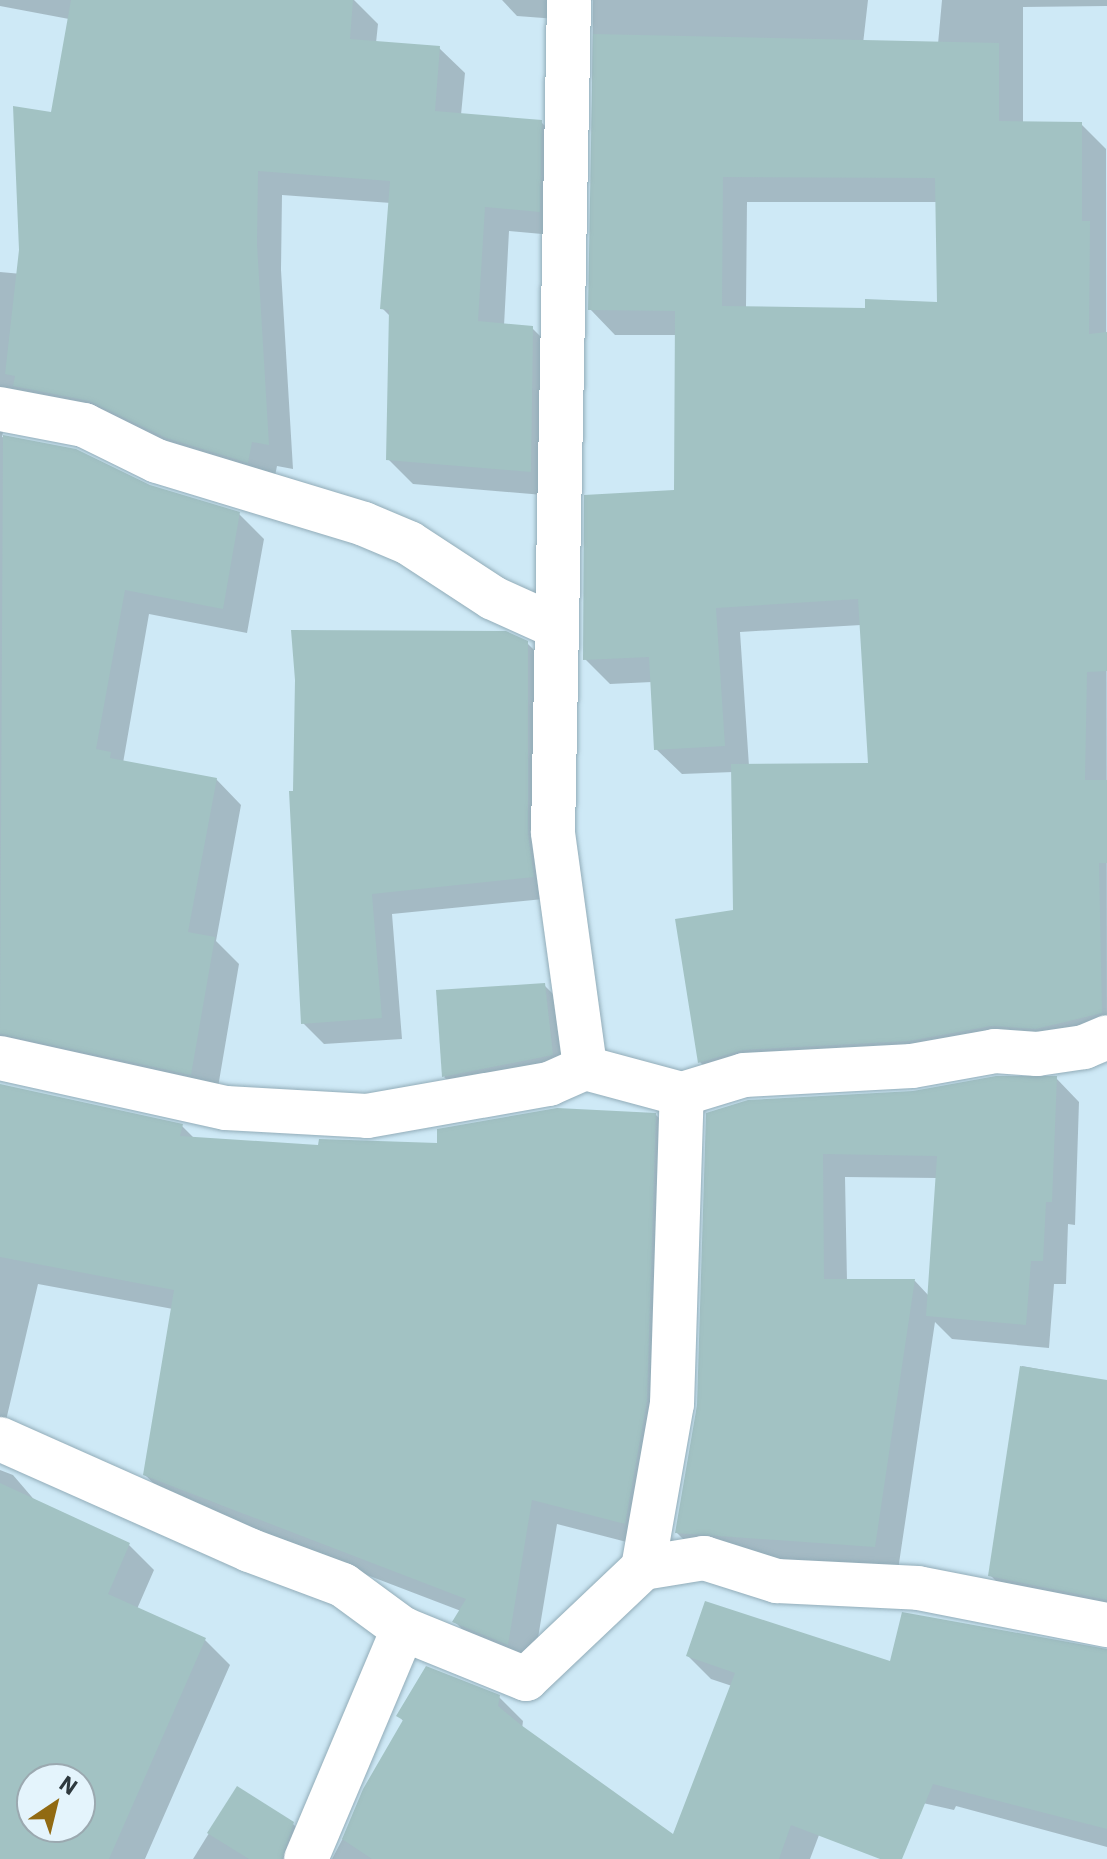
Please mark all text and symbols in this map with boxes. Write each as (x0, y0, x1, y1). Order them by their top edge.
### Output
north arrow (16, 1763, 96, 1843)
text: N (54, 1768, 84, 1801)

